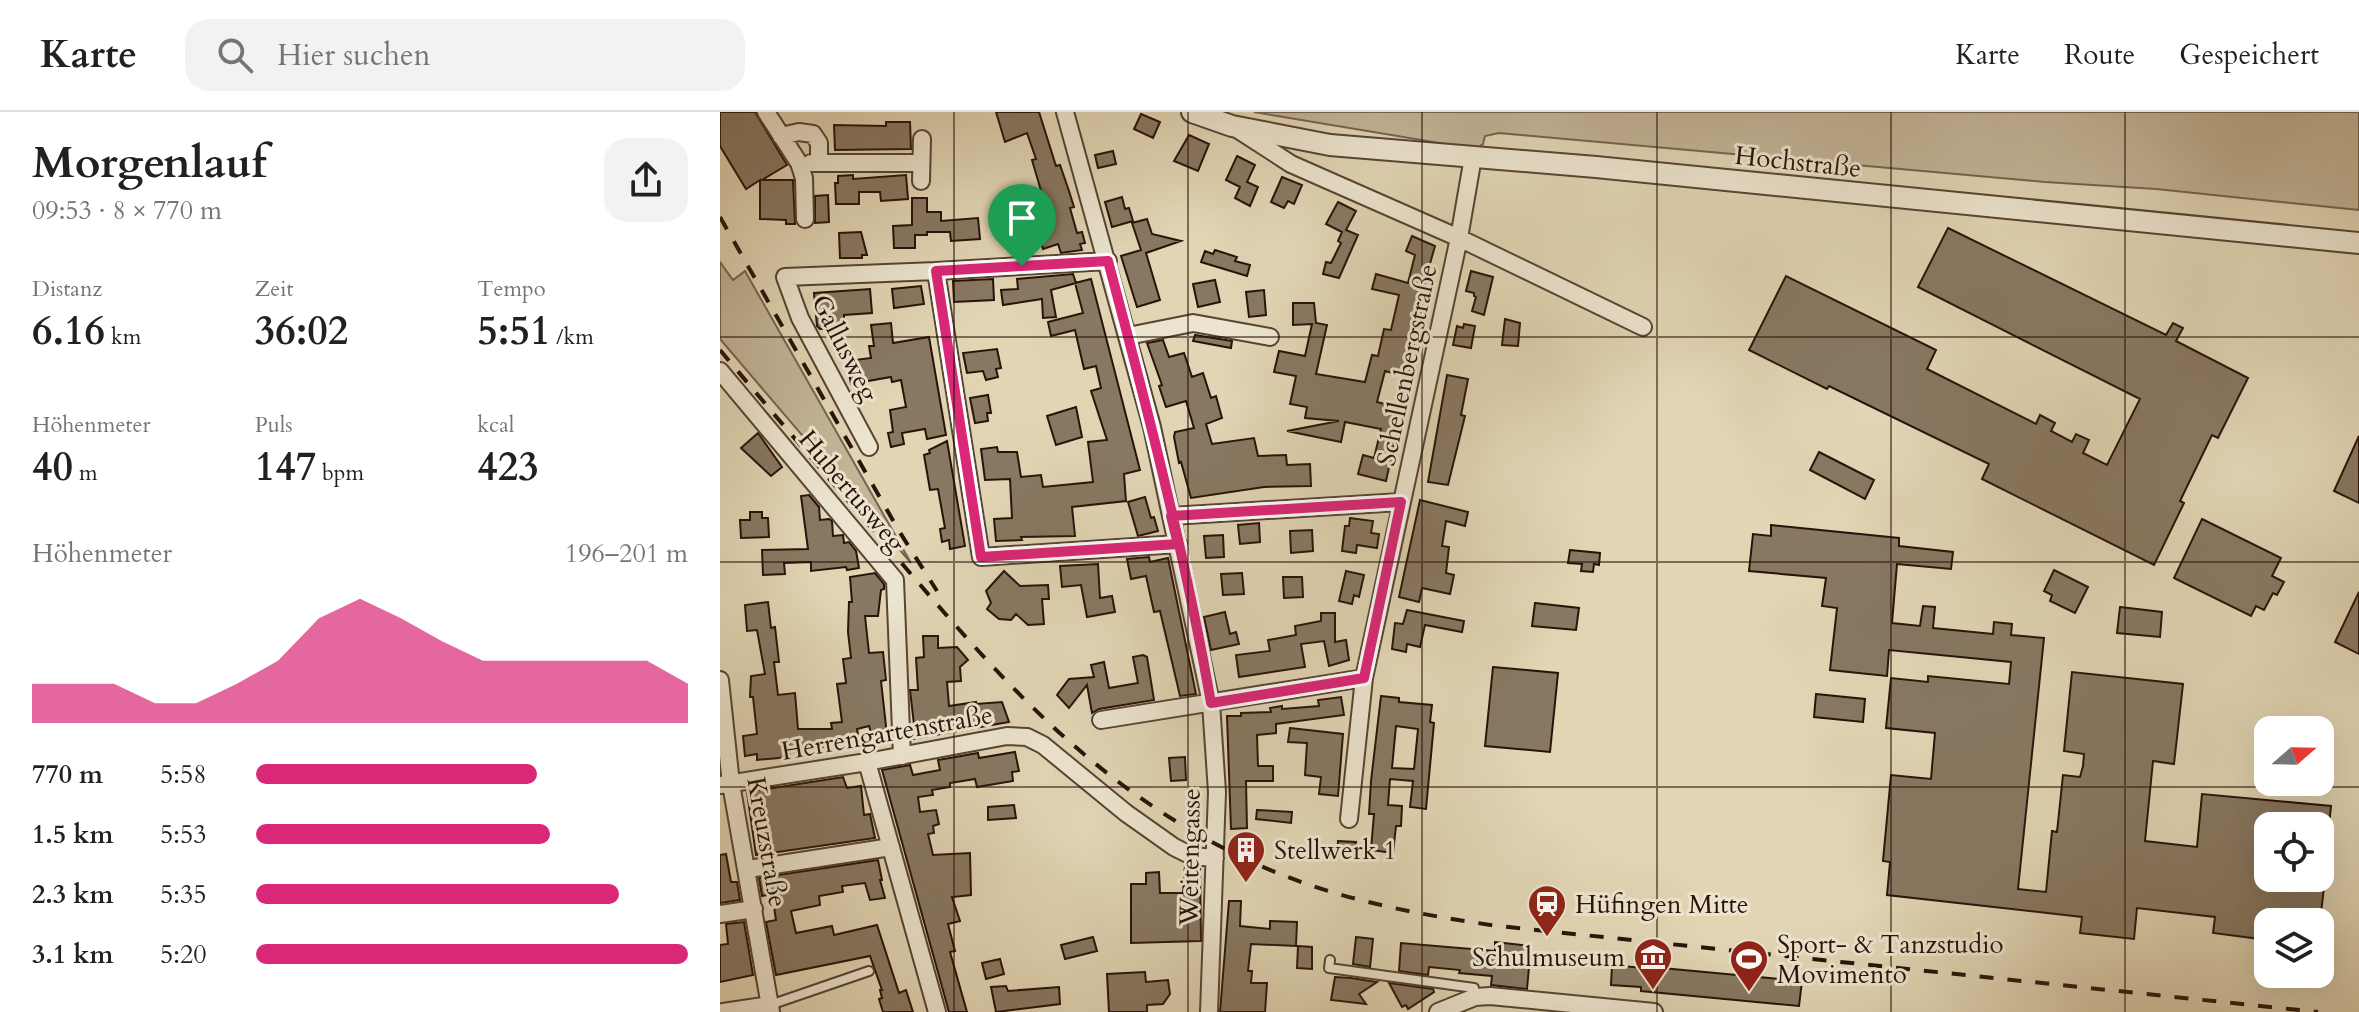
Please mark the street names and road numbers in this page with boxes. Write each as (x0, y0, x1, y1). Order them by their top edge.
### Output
street label: Hochstraße (1733, 138, 1863, 186)
street label: Schellenbergstraße (1369, 261, 1445, 469)
street label: Gallusweg (803, 289, 887, 408)
street label: Hubertusweg (790, 422, 914, 560)
street label: Herrengartenstraße (779, 697, 995, 769)
street label: Kreuzstraße (738, 774, 796, 910)
street label: Weitengasse (1171, 788, 1209, 927)

